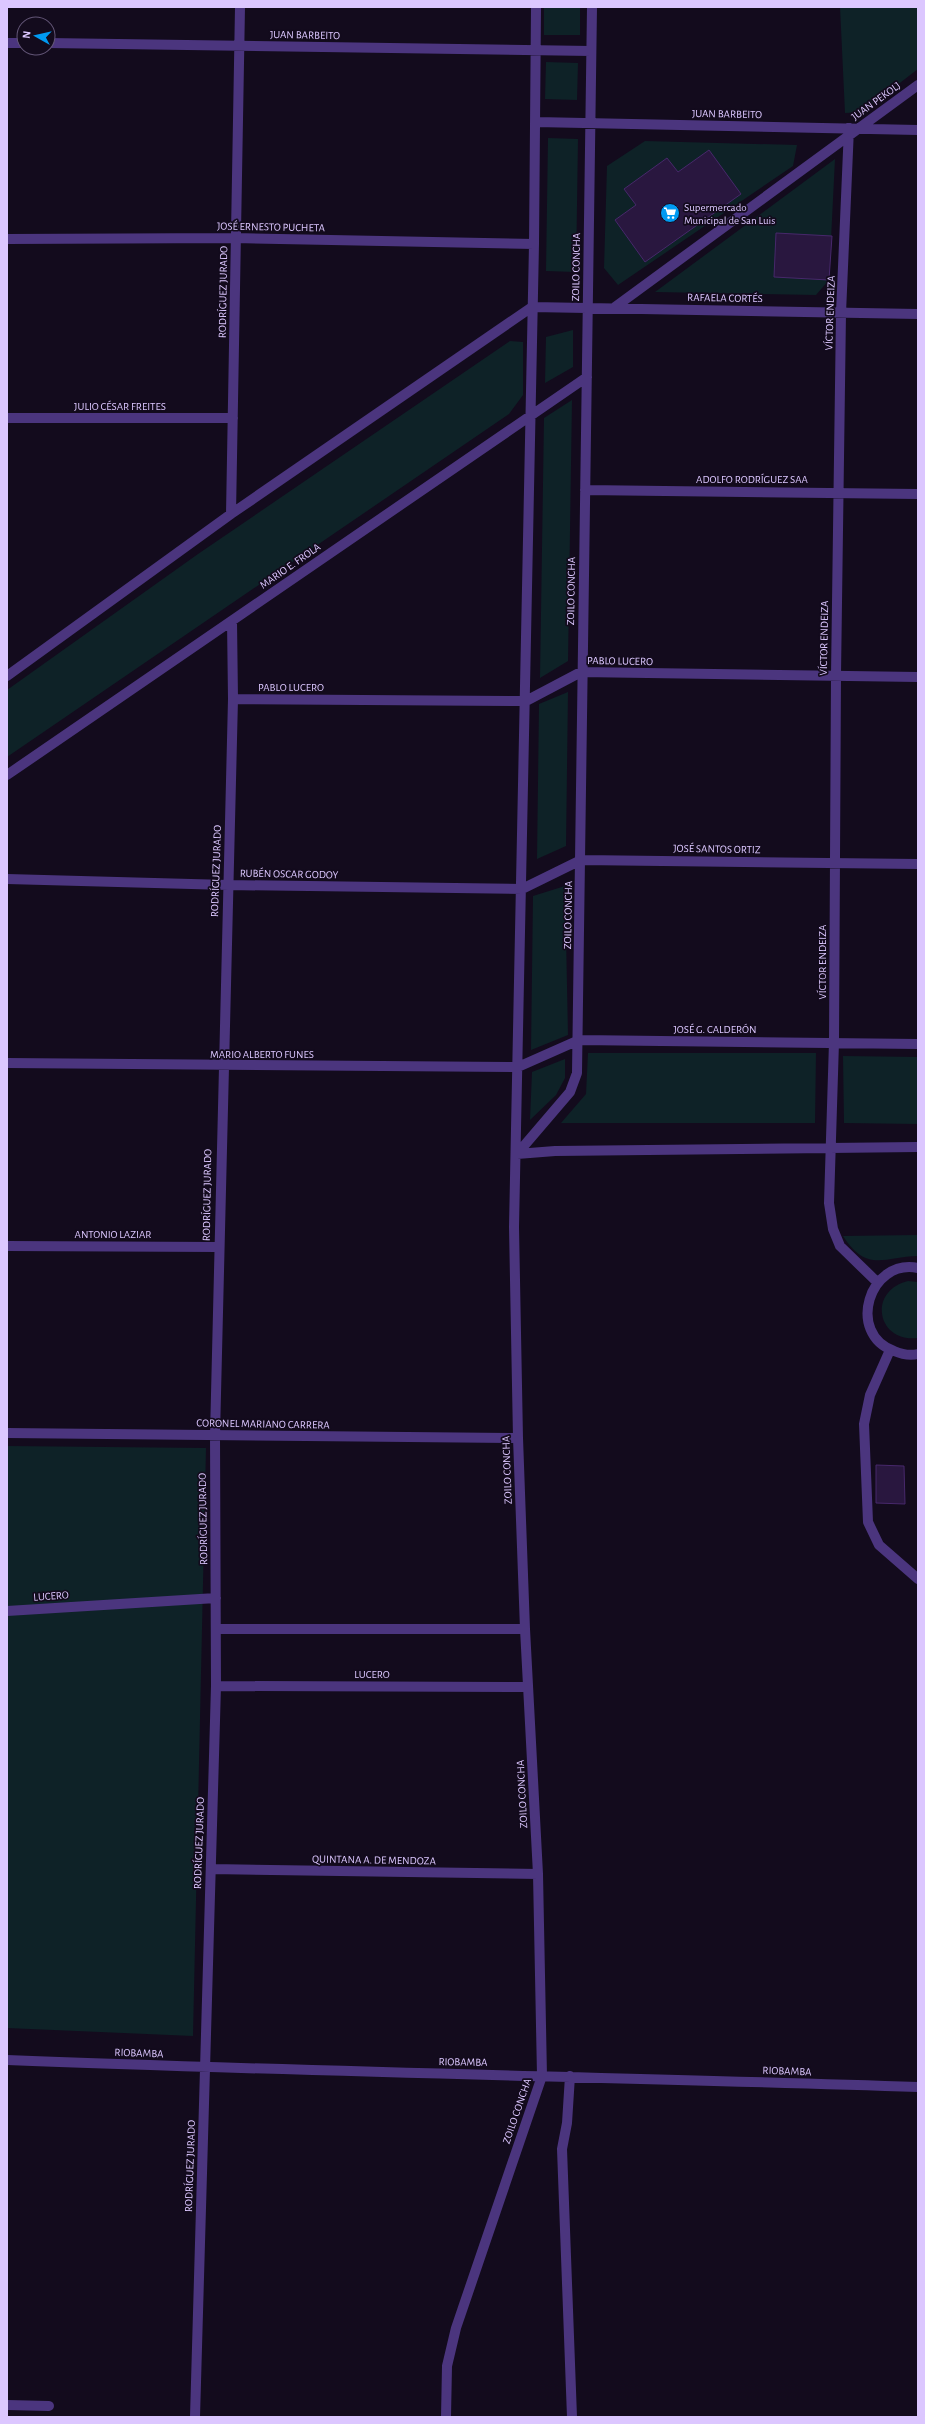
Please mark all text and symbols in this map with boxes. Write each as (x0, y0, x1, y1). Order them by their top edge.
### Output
north arrow (16, 16, 56, 56)
street label: JUAN BARBEITO (270, 29, 340, 41)
text: N (21, 30, 33, 39)
street label: JUAN PEKOLJ (849, 80, 903, 122)
street label: JUAN BARBEITO (692, 108, 762, 120)
supermarket icon: Supermercado Municipal de San Luis (659, 202, 681, 224)
place label: Supermercado Municipal de San Luis (684, 202, 775, 226)
street label: JOSÉ ERNESTO PUCHETA (217, 220, 326, 233)
street label: ZOILO CONCHA (570, 232, 582, 301)
street label: RODRÍGUEZ JURADO (216, 246, 229, 338)
street label: VÍCTOR ENDEIZA (822, 275, 837, 351)
street label: RAFAELA CORTÉS (687, 291, 763, 304)
street label: JULIO CÉSAR FREITES (74, 400, 166, 412)
street label: ADOLFO RODRÍGUEZ SAA (696, 473, 809, 485)
street label: MARIO E. FROLA (258, 541, 323, 591)
street label: ZOILO CONCHA (565, 556, 577, 625)
street label: VÍCTOR ENDEIZA (817, 600, 830, 676)
street label: PABLO LUCERO (587, 655, 653, 667)
street label: PABLO LUCERO (258, 682, 324, 693)
street label: RODRÍGUEZ JURADO (208, 825, 223, 917)
street label: JOSÉ SANTOS ORTIZ (673, 842, 761, 855)
street label: RUBÉN OSCAR GODOY (240, 867, 339, 880)
street label: ZOILO CONCHA (562, 880, 574, 949)
street label: VÍCTOR ENDEIZA (816, 924, 828, 999)
street label: JOSÉ G. CALDERÓN (673, 1023, 757, 1035)
street label: MARIO ALBERTO FUNES (210, 1049, 314, 1060)
street label: RODRÍGUEZ JURADO (200, 1149, 213, 1241)
street label: ANTONIO LAZIAR (75, 1229, 151, 1240)
street label: CORONEL MARIANO CARRERA (196, 1417, 330, 1431)
street label: ZOILO CONCHA (500, 1435, 514, 1504)
street label: RODRÍGUEZ JURADO (196, 1473, 209, 1565)
street label: LUCERO (33, 1589, 69, 1603)
street label: LUCERO (354, 1669, 390, 1680)
street label: ZOILO CONCHA (515, 1759, 529, 1828)
street label: RODRÍGUEZ JURADO (191, 1797, 206, 1889)
street label: QUINTANA A. DE MENDOZA (312, 1853, 437, 1867)
street label: RIOBAMBA (114, 2047, 164, 2059)
street label: RIOBAMBA (438, 2056, 488, 2068)
street label: RIOBAMBA (762, 2065, 812, 2077)
street label: ZOILO CONCHA (501, 2076, 534, 2145)
street label: RODRÍGUEZ JURADO (182, 2120, 197, 2212)

